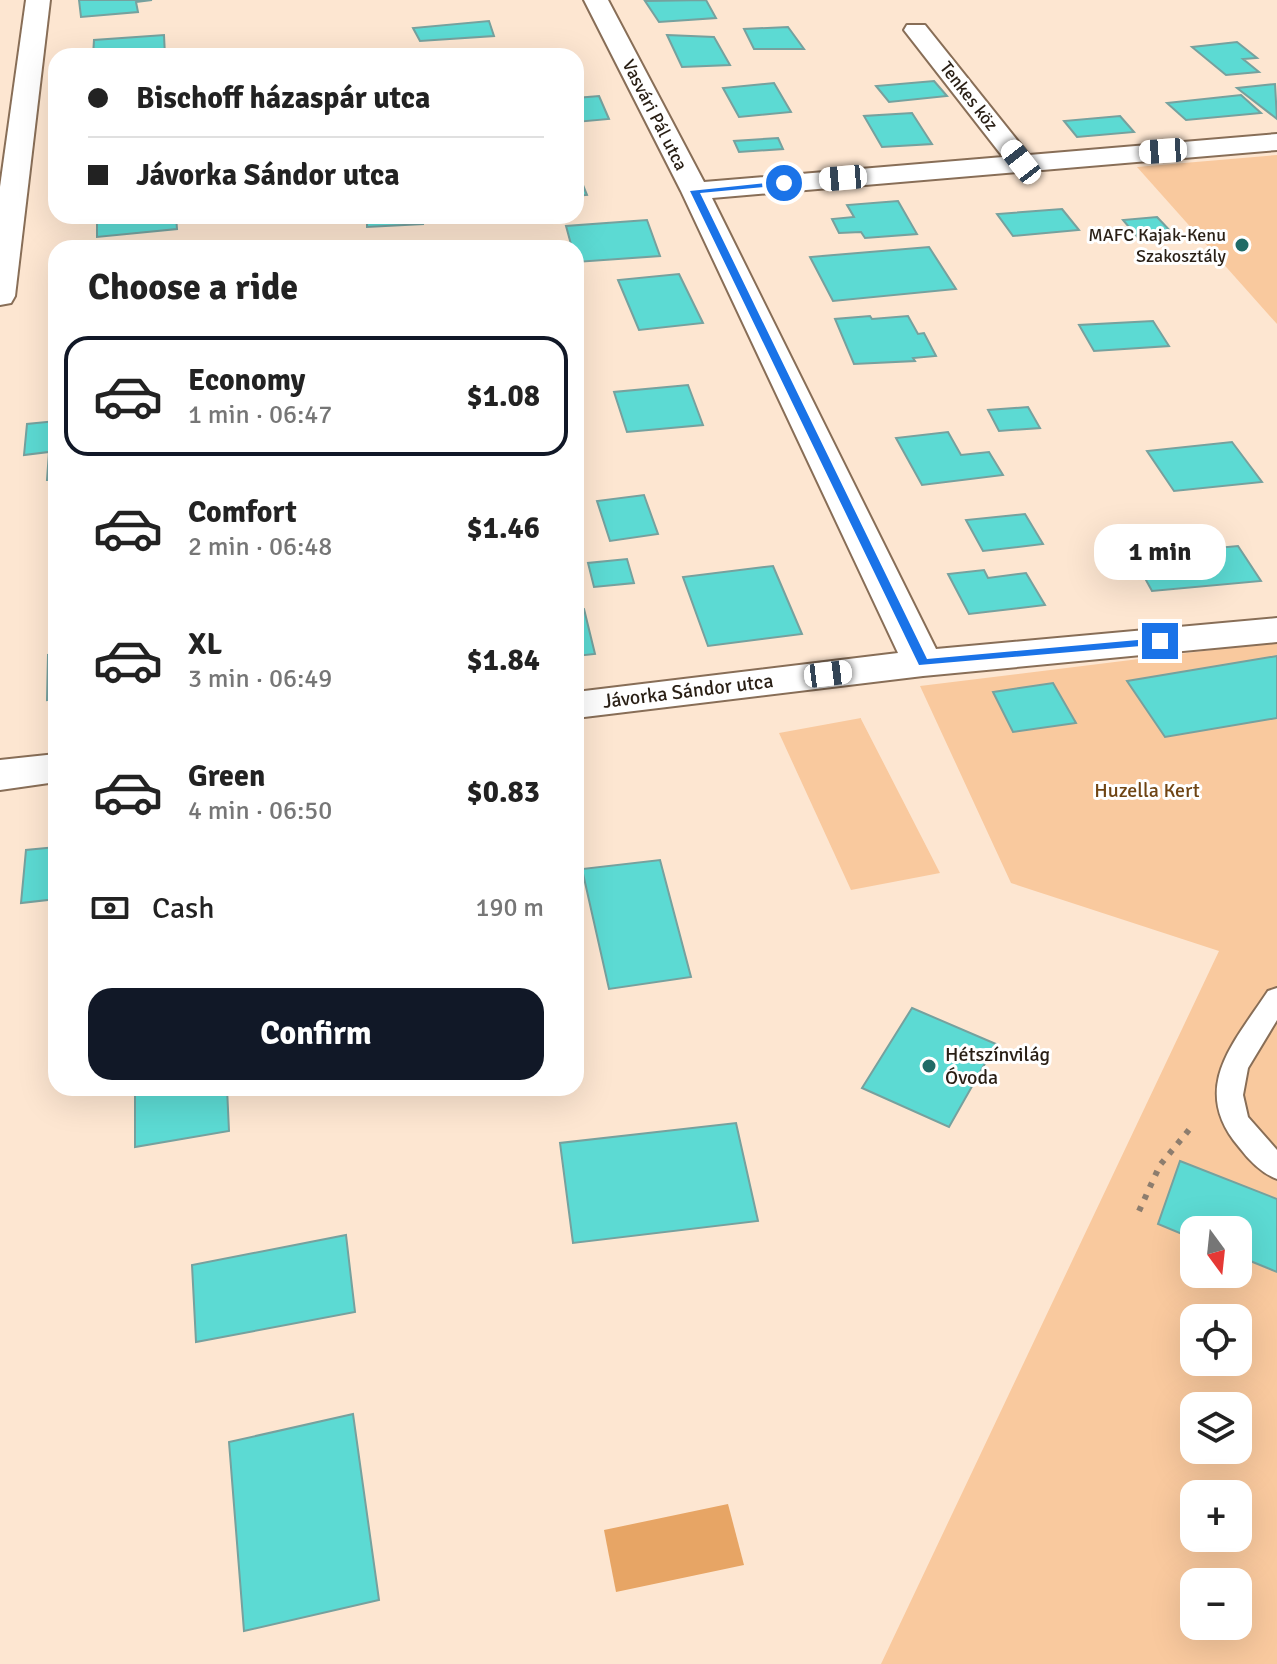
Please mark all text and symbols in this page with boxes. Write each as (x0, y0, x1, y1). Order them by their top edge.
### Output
street label: Vasvári Pál utca (618, 56, 692, 174)
street label: Tenkes köz (935, 57, 1003, 135)
text: Bischoff házaspár utca (136, 80, 430, 117)
car (997, 136, 1045, 188)
car (1138, 137, 1188, 165)
text: Jávorka Sándor utca (136, 157, 400, 194)
car (818, 164, 868, 192)
route start (766, 165, 802, 201)
place label: MAFC Kajak-Kenu Szakosztály (1088, 224, 1227, 267)
marker: MAFC Kajak-Kenu Szakosztály (1233, 236, 1251, 254)
text: Choose a ride (88, 265, 298, 310)
icon: car (92, 360, 164, 432)
text: Economy (188, 362, 305, 399)
text: $1.08 (467, 378, 540, 415)
text: 1 min · 06:47 (188, 399, 332, 431)
icon: car (92, 492, 164, 564)
text: Comfort (188, 494, 297, 531)
text: $1.46 (467, 510, 540, 547)
callout: 1 min (1094, 525, 1226, 581)
text: 2 min · 06:48 (188, 531, 332, 563)
text: 1 min (1129, 536, 1191, 568)
route end (1142, 623, 1178, 659)
icon: car (92, 624, 164, 696)
text: XL (188, 626, 222, 663)
text: $1.84 (467, 642, 540, 679)
car (803, 659, 853, 689)
text: 3 min · 06:49 (188, 663, 332, 695)
street label: Jávorka Sándor utca (601, 668, 775, 714)
icon: car (92, 756, 164, 828)
text: Green (188, 758, 265, 795)
text: $0.83 (467, 774, 540, 811)
park label: Huzella Kert (1094, 778, 1200, 803)
text: 4 min · 06:50 (188, 795, 332, 827)
icon: cash (88, 886, 132, 930)
text: Cash (152, 890, 215, 927)
text: 190 m (475, 892, 544, 924)
button: Confirm (88, 988, 544, 1080)
place label: Hétszínvilág Óvoda (945, 1042, 1050, 1090)
marker: Hétszínvilág Óvoda (920, 1057, 938, 1075)
north arrow (1180, 1216, 1252, 1288)
map controls (1180, 1216, 1252, 1640)
button: locate (1180, 1304, 1252, 1376)
button: layers (1180, 1392, 1252, 1464)
button: + (1180, 1480, 1252, 1552)
button: − (1180, 1568, 1252, 1640)

